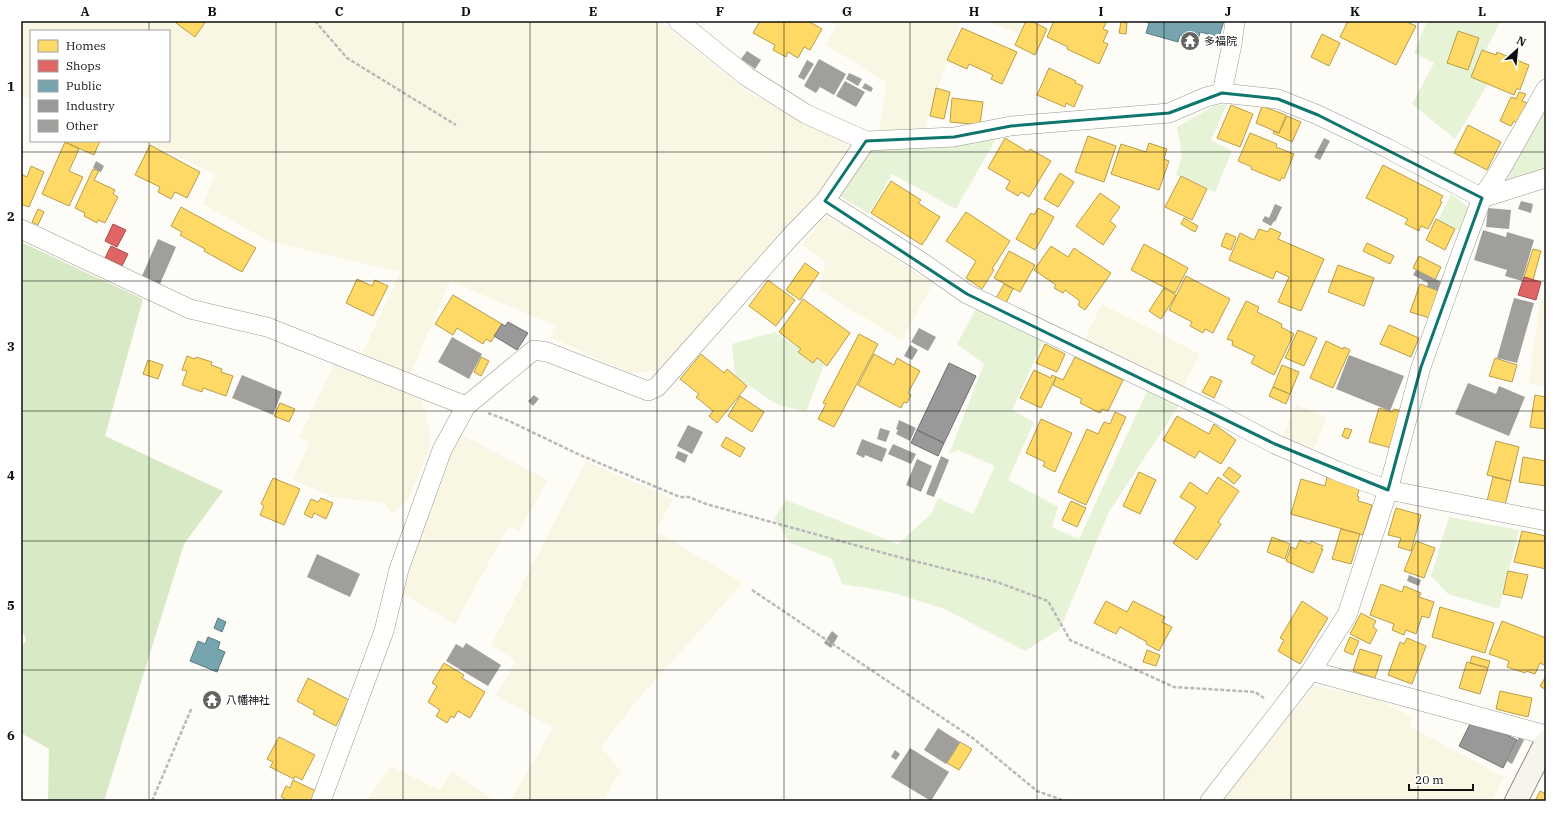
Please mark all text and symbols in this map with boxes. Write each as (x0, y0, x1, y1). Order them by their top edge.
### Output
text: A (80, 3, 90, 20)
text: B (207, 3, 217, 20)
text: C (335, 3, 344, 20)
text: D (461, 3, 471, 20)
text: E (589, 3, 597, 20)
text: F (716, 3, 724, 20)
text: G (842, 3, 852, 20)
text: H (969, 3, 980, 20)
text: I (1099, 3, 1104, 20)
text: J (1225, 3, 1232, 20)
text: K (1350, 3, 1360, 20)
text: L (1478, 3, 1486, 20)
legend (30, 30, 170, 142)
temple icon: 多福院 (1179, 30, 1201, 52)
north arrow (1497, 30, 1537, 70)
text: N (1514, 33, 1529, 49)
place label: 多福院 (1204, 34, 1237, 48)
text: Homes (66, 38, 106, 53)
text: Shops (66, 58, 101, 73)
text: 1 (7, 78, 15, 95)
text: Public (66, 78, 102, 93)
text: Industry (66, 98, 115, 113)
text: Other (66, 118, 99, 133)
text: 2 (7, 208, 15, 225)
text: 3 (7, 338, 15, 355)
text: 4 (7, 467, 15, 484)
text: 5 (7, 597, 15, 614)
temple icon: 八幡神社 (201, 689, 223, 711)
place label: 八幡神社 (226, 693, 270, 707)
text: 6 (7, 727, 15, 744)
scale bar (1409, 766, 1473, 792)
text: 20 m (1415, 772, 1444, 787)

